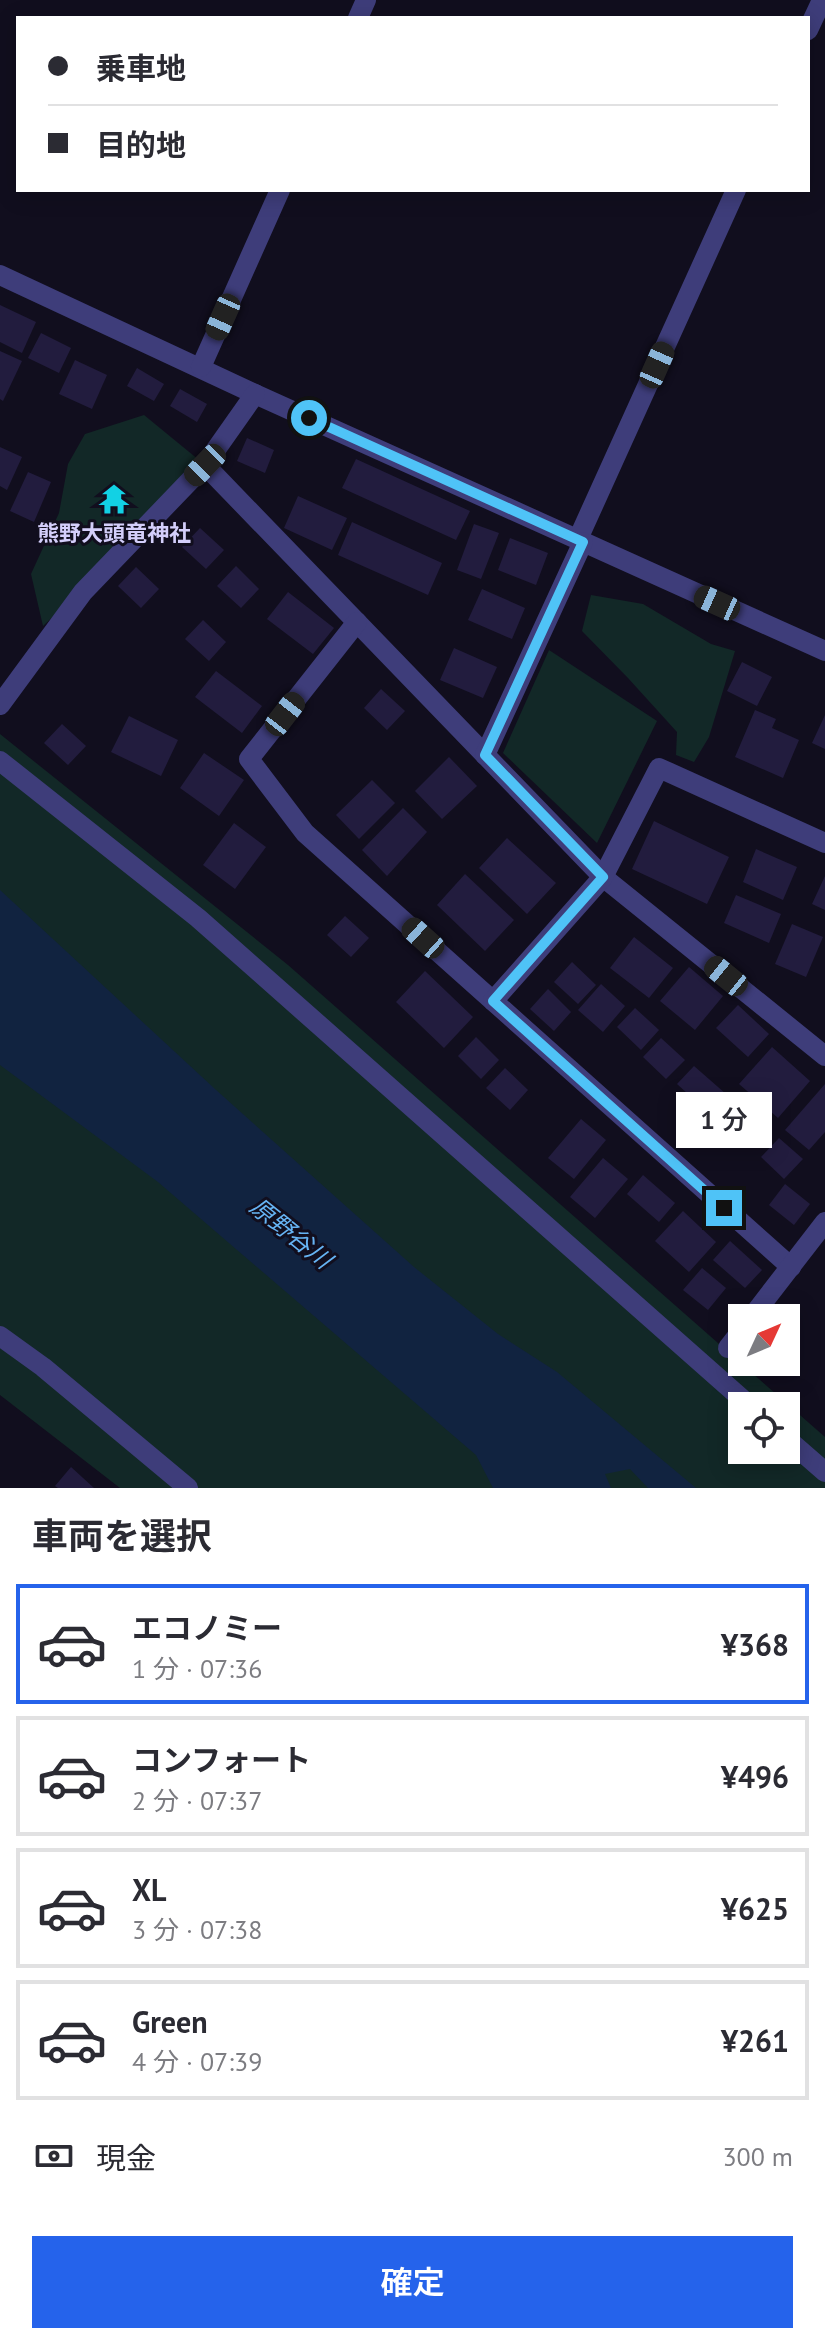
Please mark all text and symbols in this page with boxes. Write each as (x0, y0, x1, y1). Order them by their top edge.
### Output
text: 乗車地 (96, 48, 186, 87)
text: 目的地 (96, 125, 186, 164)
car (202, 290, 244, 344)
car (636, 338, 678, 392)
route start (291, 400, 327, 436)
car (180, 439, 230, 491)
temple icon: 熊野大頭竜神社 (97, 482, 131, 516)
place label: 熊野大頭竜神社 (37, 519, 191, 547)
car (690, 582, 744, 624)
car (261, 688, 309, 740)
car (397, 913, 449, 963)
car (700, 952, 752, 1000)
callout: 1 分 (676, 1092, 772, 1148)
text: 1 分 (700, 1103, 748, 1136)
route end (706, 1190, 742, 1226)
water label: 原野谷川 (244, 1191, 340, 1277)
north arrow (728, 1304, 800, 1376)
map controls (728, 1304, 800, 1464)
button: locate (728, 1392, 800, 1464)
text: 車両を選択 (32, 1512, 212, 1559)
icon: car (36, 1608, 108, 1680)
text: エコノミー (132, 1608, 282, 1647)
text: ¥368 (721, 1625, 789, 1664)
text: 1 分 · 07:36 (132, 1652, 262, 1685)
icon: car (36, 1740, 108, 1812)
text: コンフォート (132, 1740, 311, 1779)
text: ¥496 (721, 1757, 789, 1796)
text: 2 分 · 07:37 (132, 1784, 262, 1817)
text: XL (132, 1870, 166, 1909)
icon: car (36, 1872, 108, 1944)
text: ¥625 (721, 1889, 789, 1928)
text: 3 分 · 07:38 (132, 1913, 262, 1946)
text: Green (132, 2002, 207, 2041)
icon: car (36, 2004, 108, 2076)
text: ¥261 (721, 2021, 789, 2060)
text: 4 分 · 07:39 (132, 2045, 262, 2078)
icon: cash (32, 2134, 76, 2178)
text: 現金 (96, 2138, 156, 2177)
text: 300 m (722, 2140, 793, 2173)
button: 確定 (32, 2236, 793, 2328)

